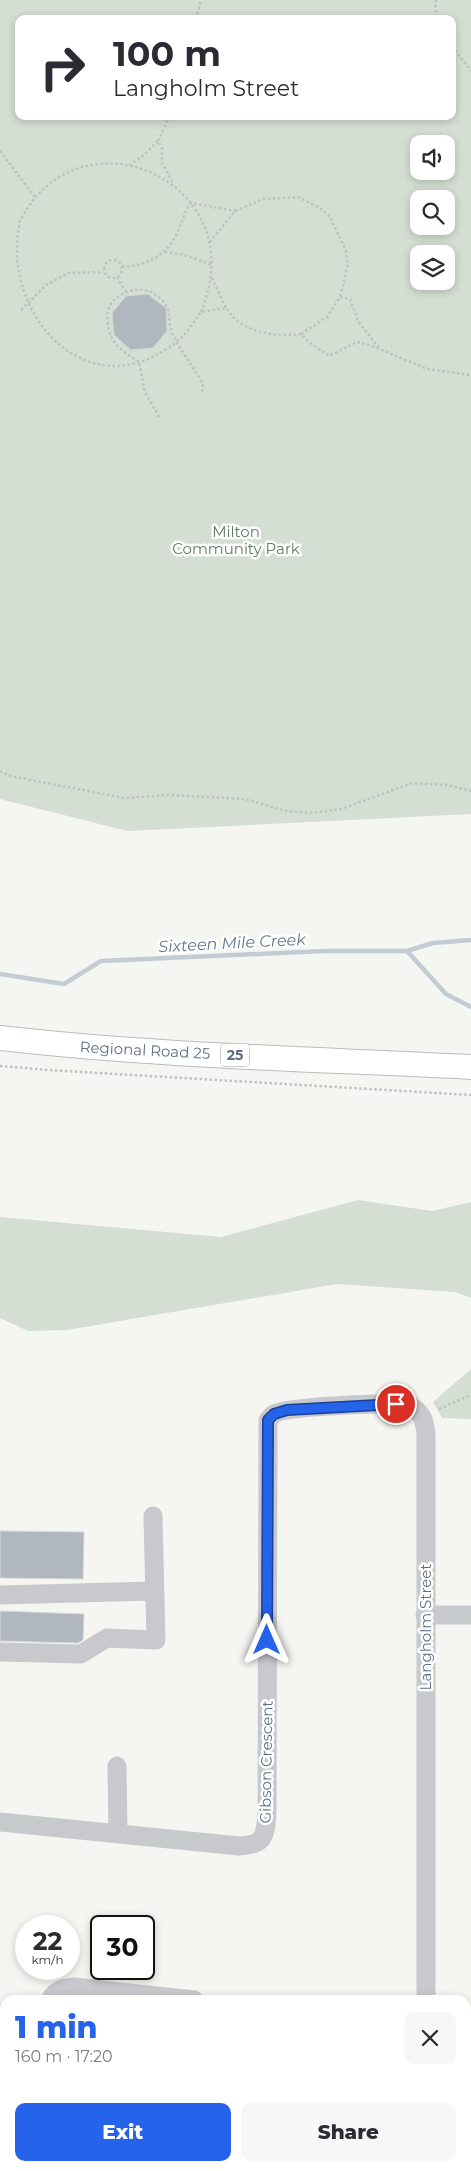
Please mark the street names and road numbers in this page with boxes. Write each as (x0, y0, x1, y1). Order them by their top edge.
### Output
street label: Regional Road 25 (79, 1037, 211, 1063)
road number: 25 (221, 1044, 249, 1066)
street label: Langholm Street (416, 1564, 435, 1690)
street label: Gibson Crescent (255, 1700, 277, 1824)

